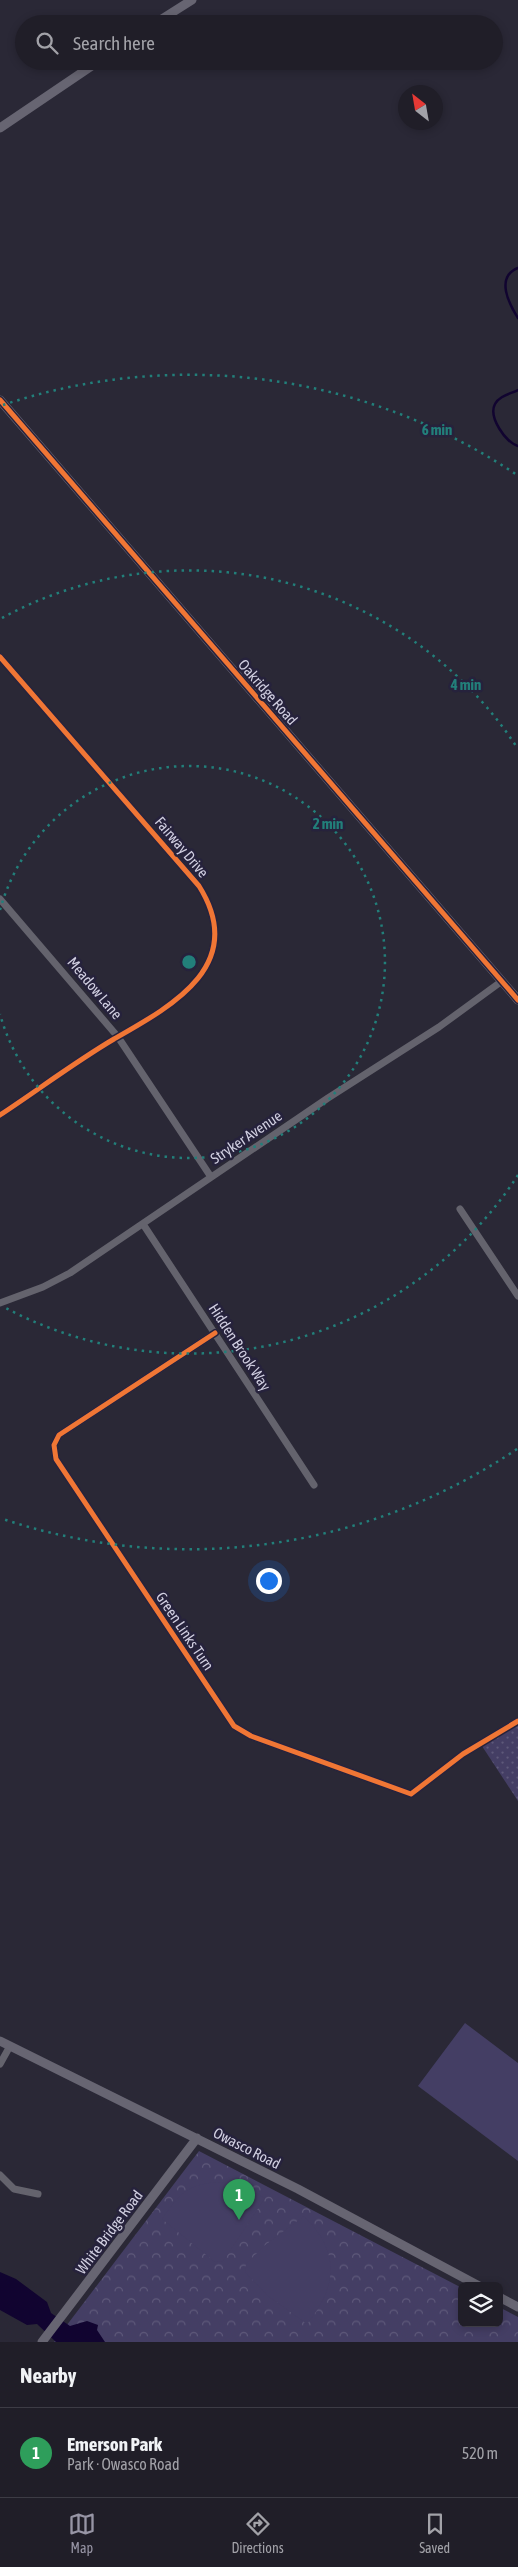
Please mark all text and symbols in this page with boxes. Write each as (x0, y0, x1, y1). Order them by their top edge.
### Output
search box (15, 15, 503, 70)
icon: search (33, 29, 61, 57)
text: Search here (73, 32, 155, 54)
north arrow (398, 85, 443, 130)
text: 6 min (422, 421, 452, 438)
street label: Oakridge Road (235, 656, 301, 728)
text: 4 min (450, 676, 481, 693)
street label: Fairway Drive (152, 813, 212, 881)
text: 2 min (313, 815, 343, 832)
centre of rings (180, 953, 198, 971)
street label: Meadow Lane (64, 954, 126, 1023)
street label: Stryker Avenue (207, 1107, 285, 1167)
street label: Hidden Brook Way (206, 1300, 274, 1394)
your location (256, 1568, 282, 1594)
street label: Green Links Turn (153, 1589, 217, 1673)
street label: Owasco Road (211, 2124, 283, 2172)
pin: 1 (223, 2179, 255, 2220)
street label: White Bridge Road (72, 2187, 146, 2277)
map controls (458, 2282, 503, 2327)
button: layers (458, 2282, 503, 2327)
text: Nearby (20, 2363, 76, 2387)
text: Emerson Park (67, 2433, 162, 2455)
text: 1 (32, 2444, 40, 2462)
text: 520 m (462, 2444, 498, 2462)
text: Park · Owasco Road (67, 2455, 180, 2473)
tab: Map (68, 2510, 96, 2556)
tab: Directions (231, 2510, 284, 2556)
tab: Saved (419, 2510, 450, 2556)

